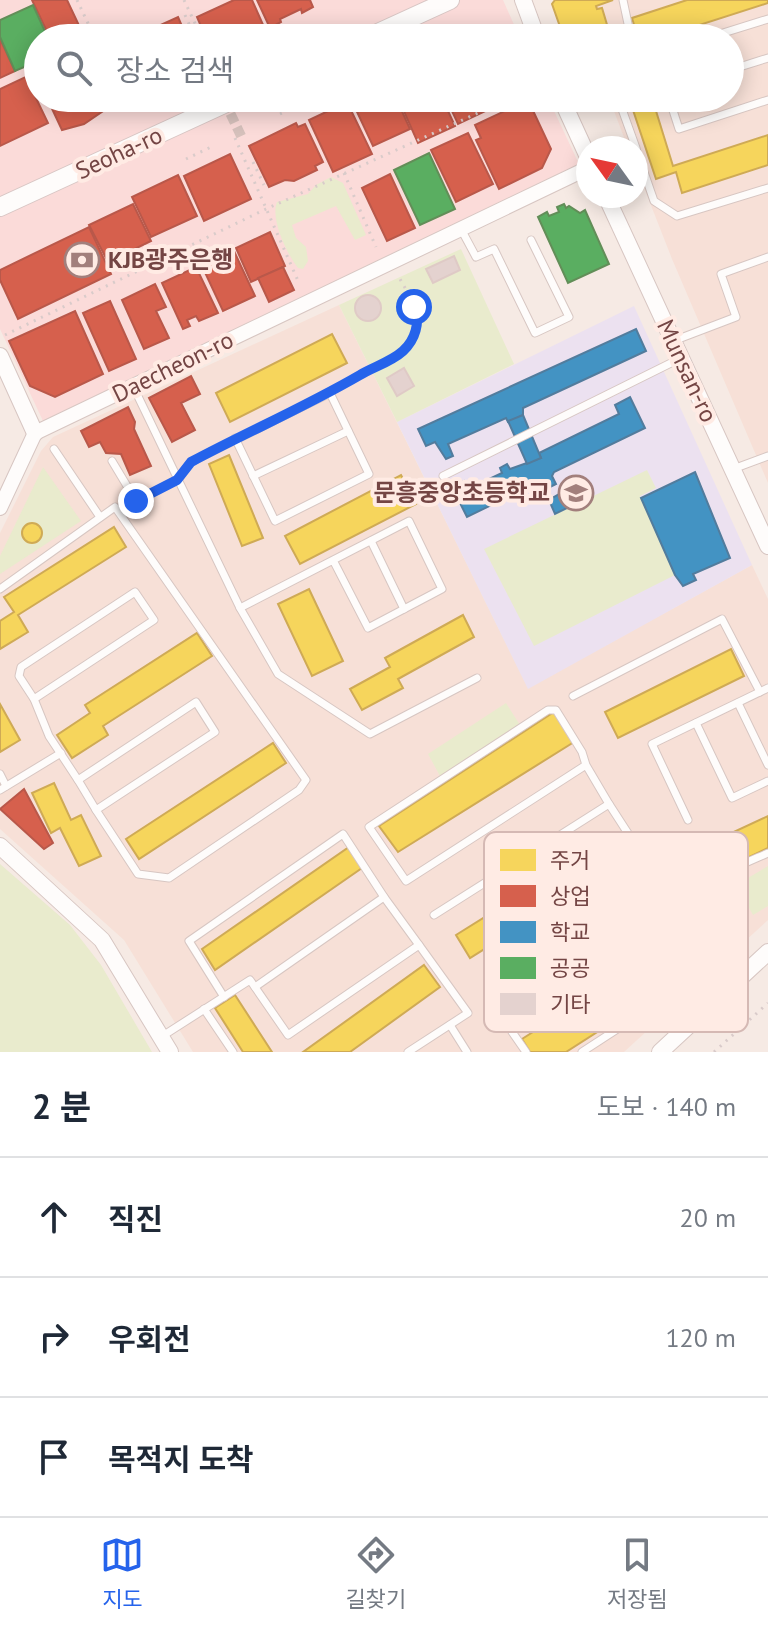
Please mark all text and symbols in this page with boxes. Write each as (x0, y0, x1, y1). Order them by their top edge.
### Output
search box (24, 24, 744, 112)
icon: search (52, 46, 96, 90)
text: 장소 검색 (116, 50, 234, 89)
street label: Seoha-ro (70, 119, 167, 186)
north arrow (576, 136, 648, 208)
bank icon: KJB광주은행 (63, 241, 101, 279)
place label: KJB광주은행 (108, 244, 233, 275)
route start (396, 289, 432, 325)
street label: Munsan-ro (650, 314, 725, 427)
street label: Daecheon-ro (107, 324, 238, 409)
school or university icon: 문흥중앙초등학교 (557, 474, 595, 512)
place label: 문흥중앙초등학교 (373, 477, 550, 508)
route end (118, 483, 154, 519)
legend (484, 832, 748, 1032)
text: 주거 (550, 846, 590, 874)
text: 상업 (550, 882, 590, 910)
text: 학교 (550, 918, 590, 946)
text: 공공 (550, 954, 590, 982)
text: 기타 (550, 990, 590, 1018)
text: 2 분 (32, 1084, 91, 1128)
text: 도보 · 140 m (597, 1090, 736, 1123)
icon: ahead (32, 1195, 76, 1239)
text: 직진 (108, 1199, 163, 1238)
text: 20 m (680, 1201, 736, 1234)
icon: right (32, 1315, 76, 1359)
text: 우회전 (108, 1319, 191, 1358)
text: 120 m (665, 1321, 736, 1354)
icon: arrive (32, 1435, 76, 1479)
text: 목적지 도착 (108, 1439, 254, 1478)
tab: 지도 (100, 1533, 144, 1613)
tab: 길찾기 (345, 1533, 406, 1613)
tab: 저장됨 (607, 1533, 668, 1613)

